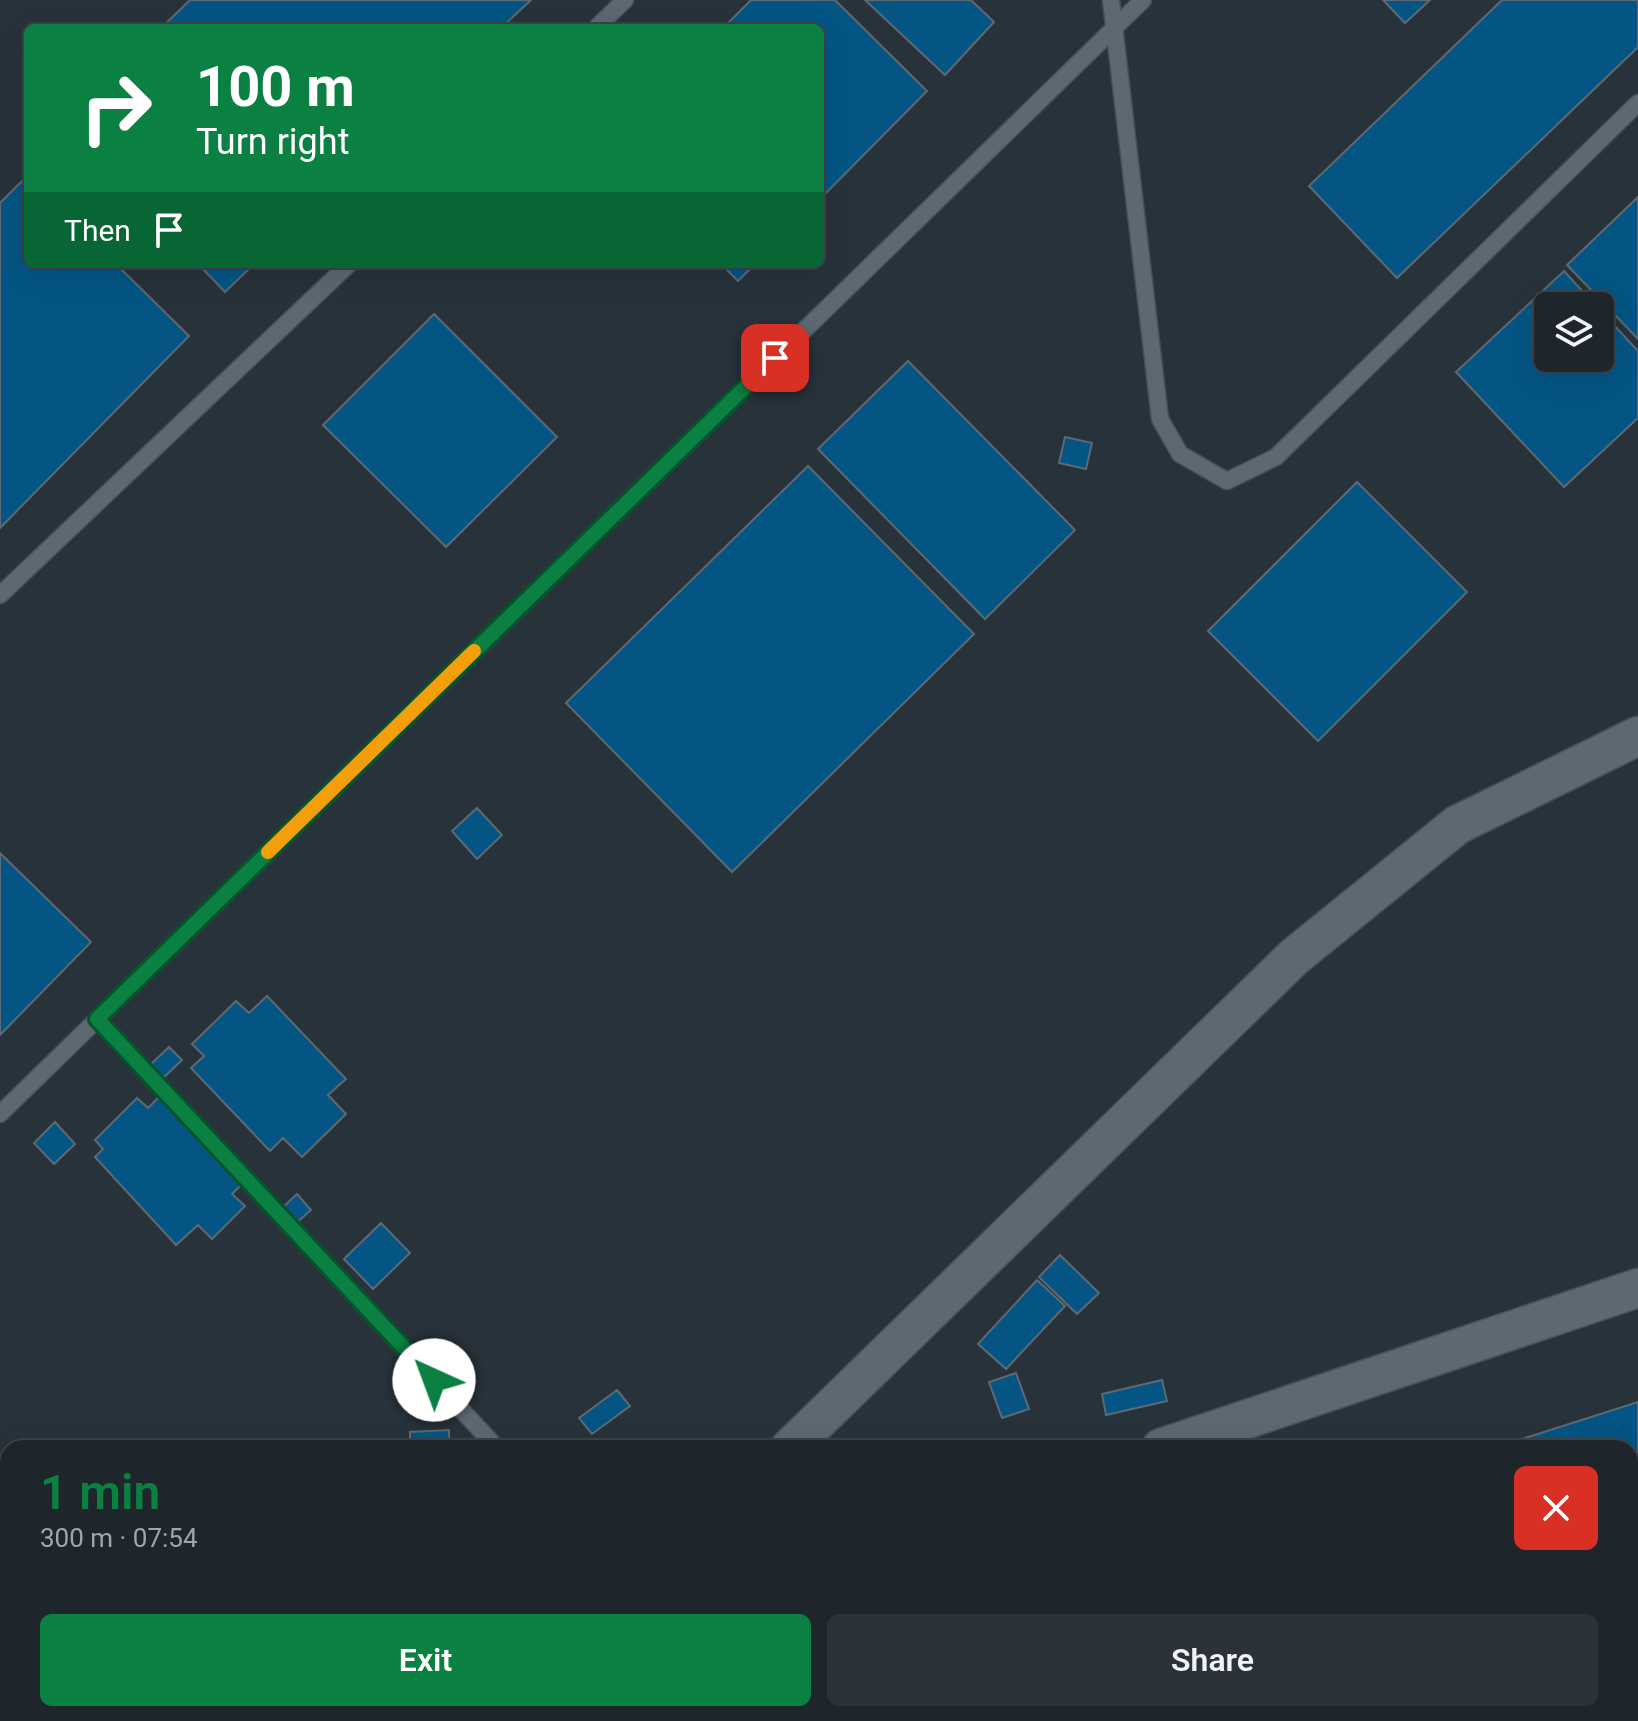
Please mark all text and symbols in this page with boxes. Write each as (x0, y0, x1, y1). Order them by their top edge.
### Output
text: 100 m (196, 54, 355, 120)
icon: right (64, 56, 168, 160)
text: Turn right (196, 121, 349, 163)
icon: arrive (147, 208, 191, 252)
text: Then (64, 213, 131, 248)
map controls (1534, 292, 1614, 372)
button: layers (1534, 292, 1614, 372)
pin (741, 324, 809, 392)
icon: arrive (753, 336, 797, 380)
position arrow (392, 1338, 476, 1422)
text: 1 min (40, 1464, 160, 1521)
button: close (1514, 1466, 1598, 1550)
text: 300 m · 07:54 (40, 1523, 198, 1553)
button: Exit (40, 1614, 811, 1706)
button: Share (827, 1614, 1598, 1706)

